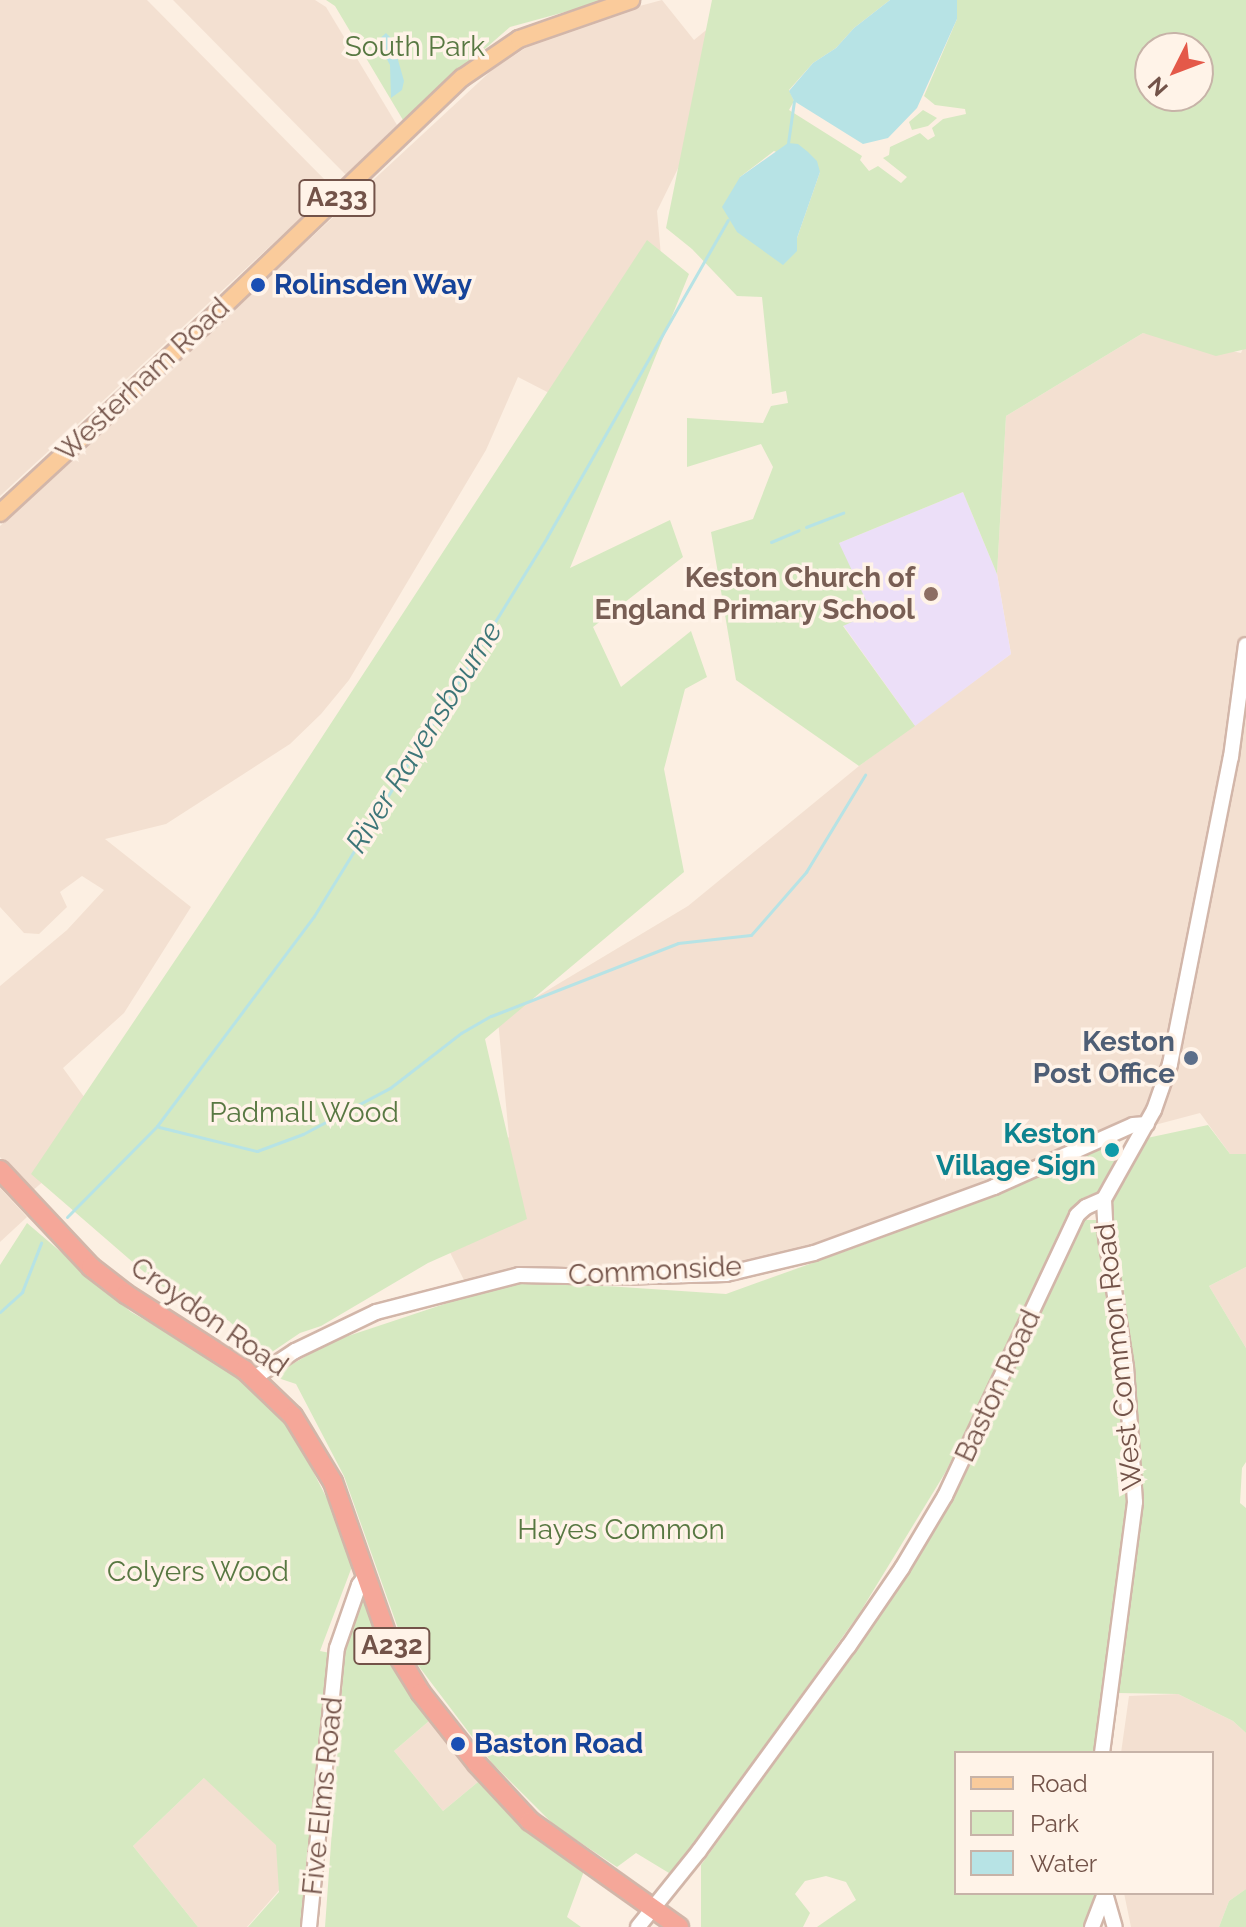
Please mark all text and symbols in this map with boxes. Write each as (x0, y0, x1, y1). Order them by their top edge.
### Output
park label: South Park (345, 30, 485, 64)
north arrow (1134, 32, 1214, 112)
text: N (1142, 72, 1173, 102)
road number: A233 (297, 176, 377, 220)
place label: Rolinsden Way (274, 268, 473, 302)
marker: Rolinsden Way (249, 276, 267, 294)
street label: Westerham Road (49, 291, 237, 469)
place label: Keston Church of England Primary School (594, 561, 915, 627)
marker: Keston Church of England Primary School (922, 585, 940, 603)
water label: River Ravensbourne (338, 615, 510, 859)
place label: Keston Post Office (1033, 1025, 1175, 1091)
marker: Keston Post Office (1182, 1049, 1200, 1067)
park label: Padmall Wood (208, 1096, 400, 1130)
place label: Keston Village Sign (936, 1117, 1096, 1183)
marker: Keston Village Sign (1103, 1141, 1121, 1159)
street label: West Common Road (1088, 1222, 1150, 1492)
street label: Croydon Road (124, 1250, 294, 1384)
street label: Commonside (567, 1250, 743, 1292)
street label: Baston Road (948, 1305, 1048, 1467)
park label: Hayes Common (517, 1513, 725, 1547)
park label: Colyers Wood (107, 1555, 289, 1589)
road number: A232 (352, 1624, 432, 1668)
street label: Five Elms Road (296, 1695, 350, 1897)
place label: Baston Road (474, 1727, 643, 1761)
marker: Baston Road (449, 1735, 467, 1753)
legend (954, 1751, 1214, 1895)
text: Road (1030, 1769, 1088, 1798)
text: Park (1030, 1809, 1079, 1838)
text: Water (1030, 1849, 1097, 1878)

